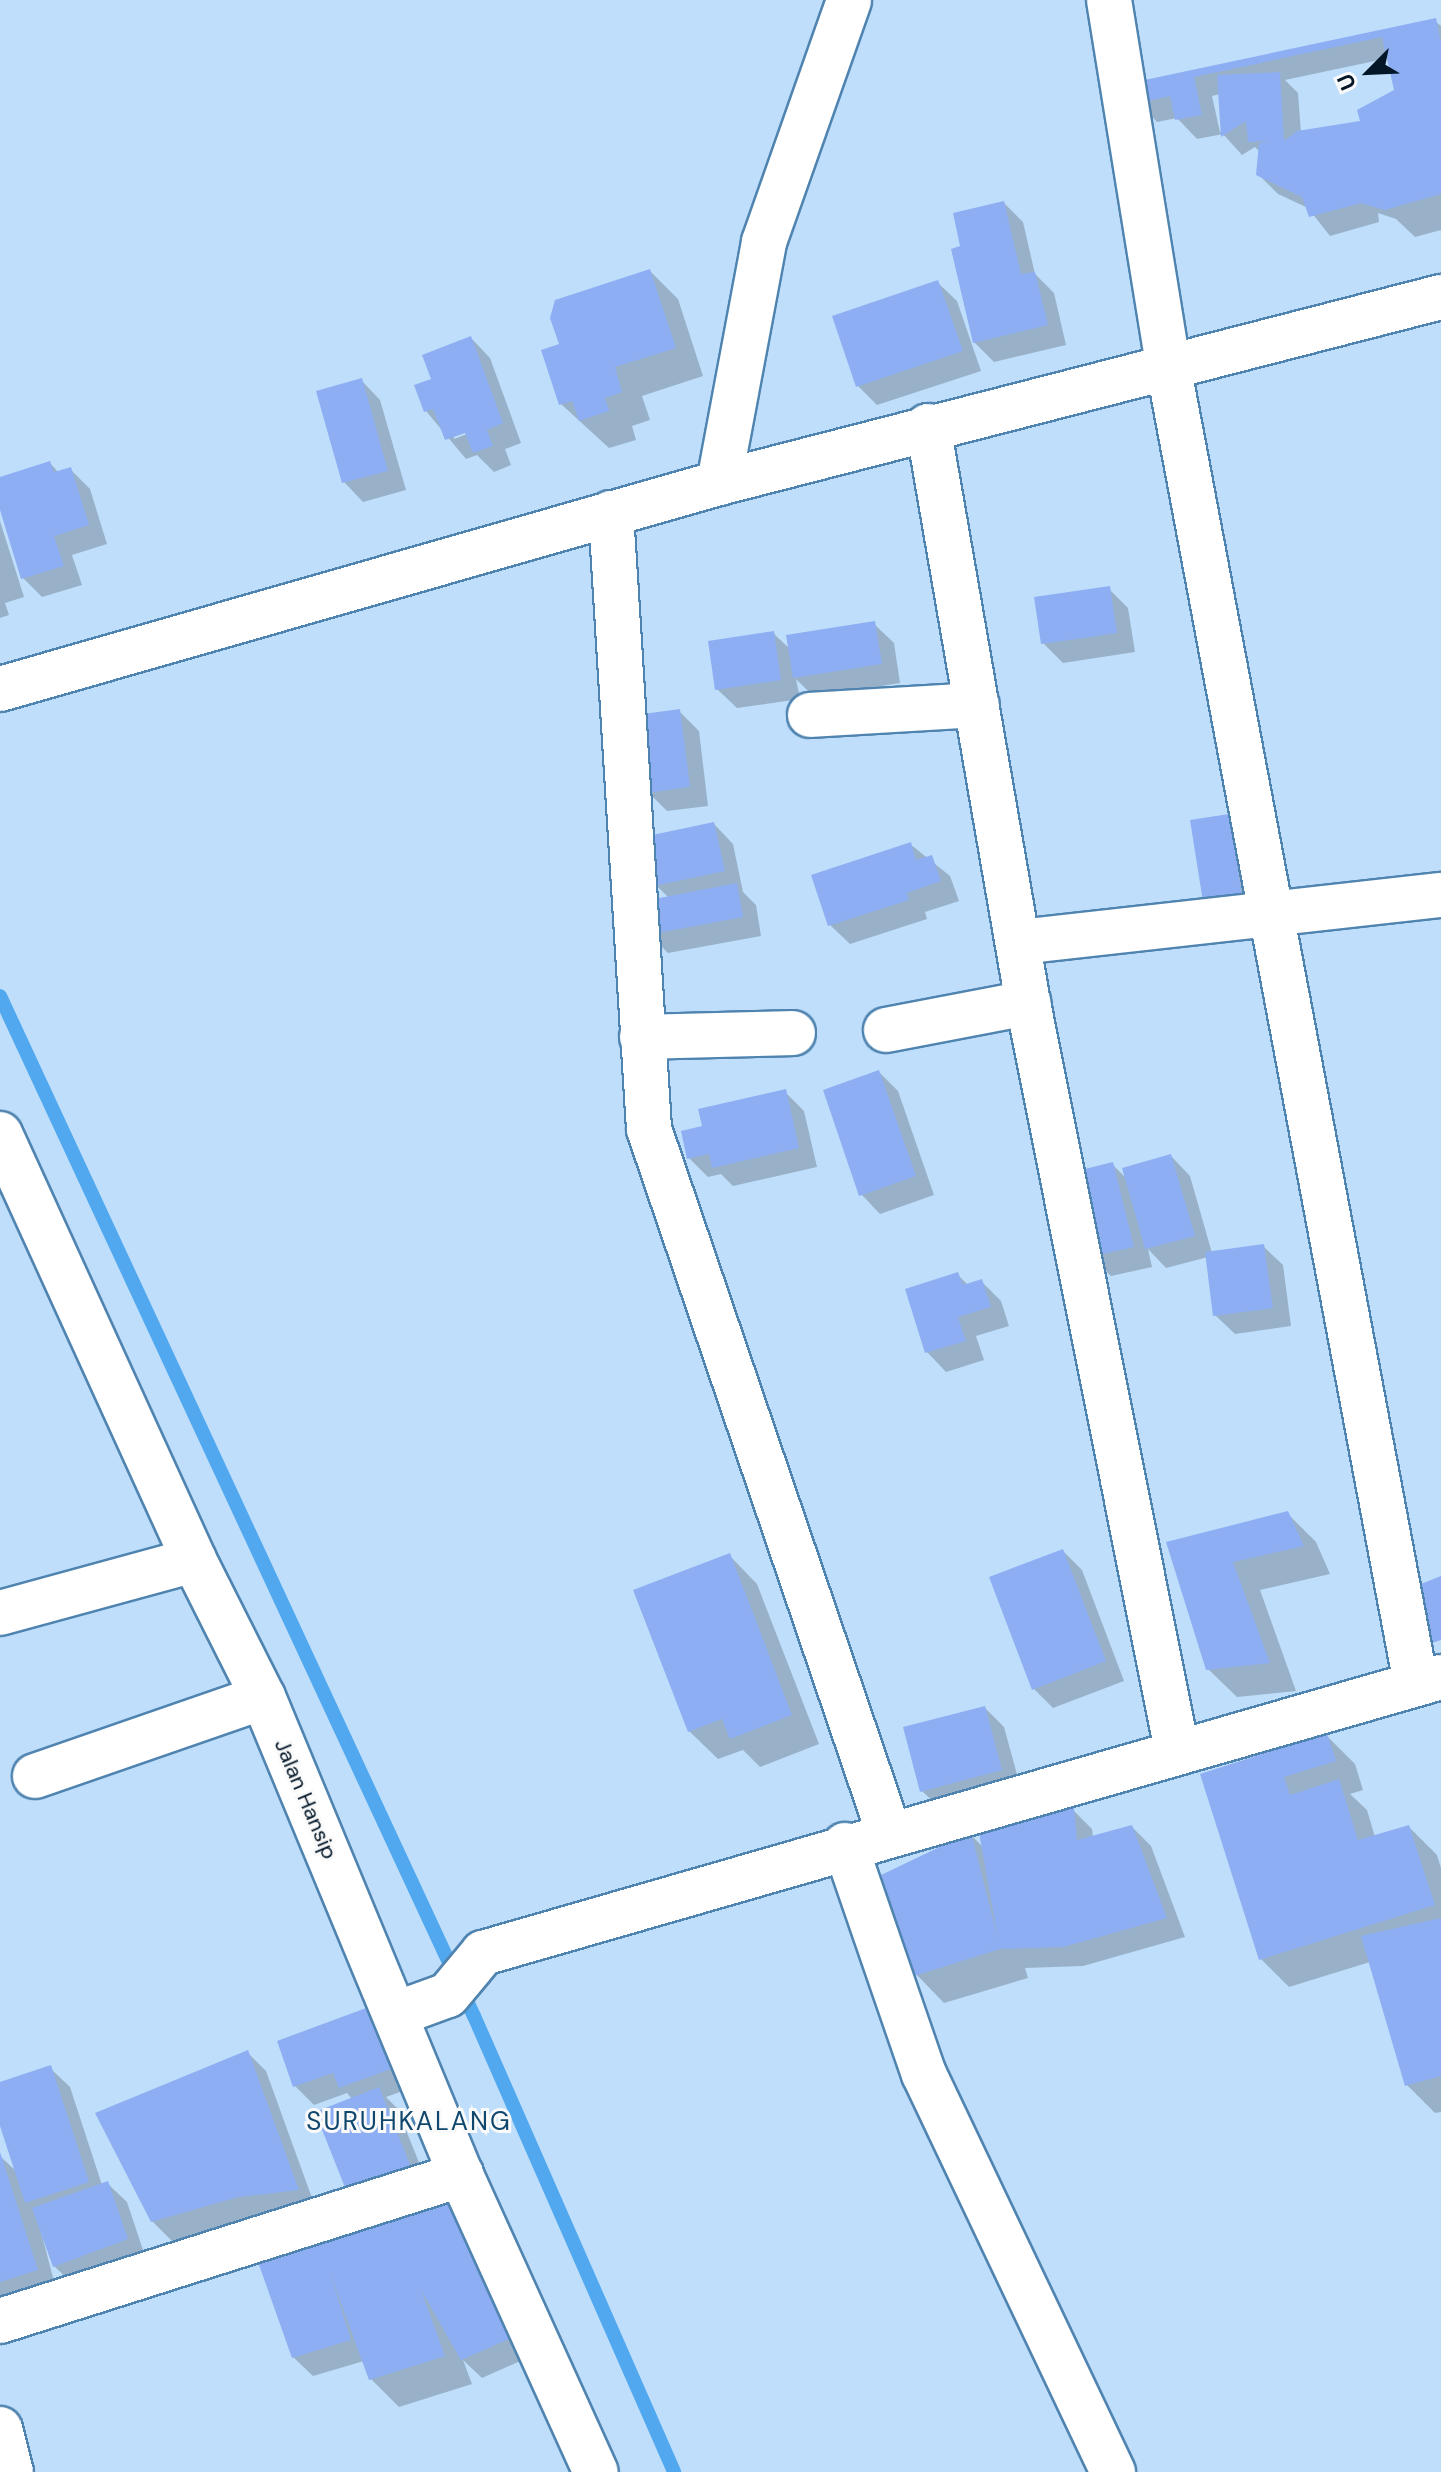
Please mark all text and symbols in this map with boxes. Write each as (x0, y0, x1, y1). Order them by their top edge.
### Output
north arrow (1329, 32, 1409, 112)
text: U (1330, 69, 1363, 95)
street label: Jalan Hansip (269, 1735, 343, 1863)
district label: SURUHKALANG (306, 2106, 512, 2138)

